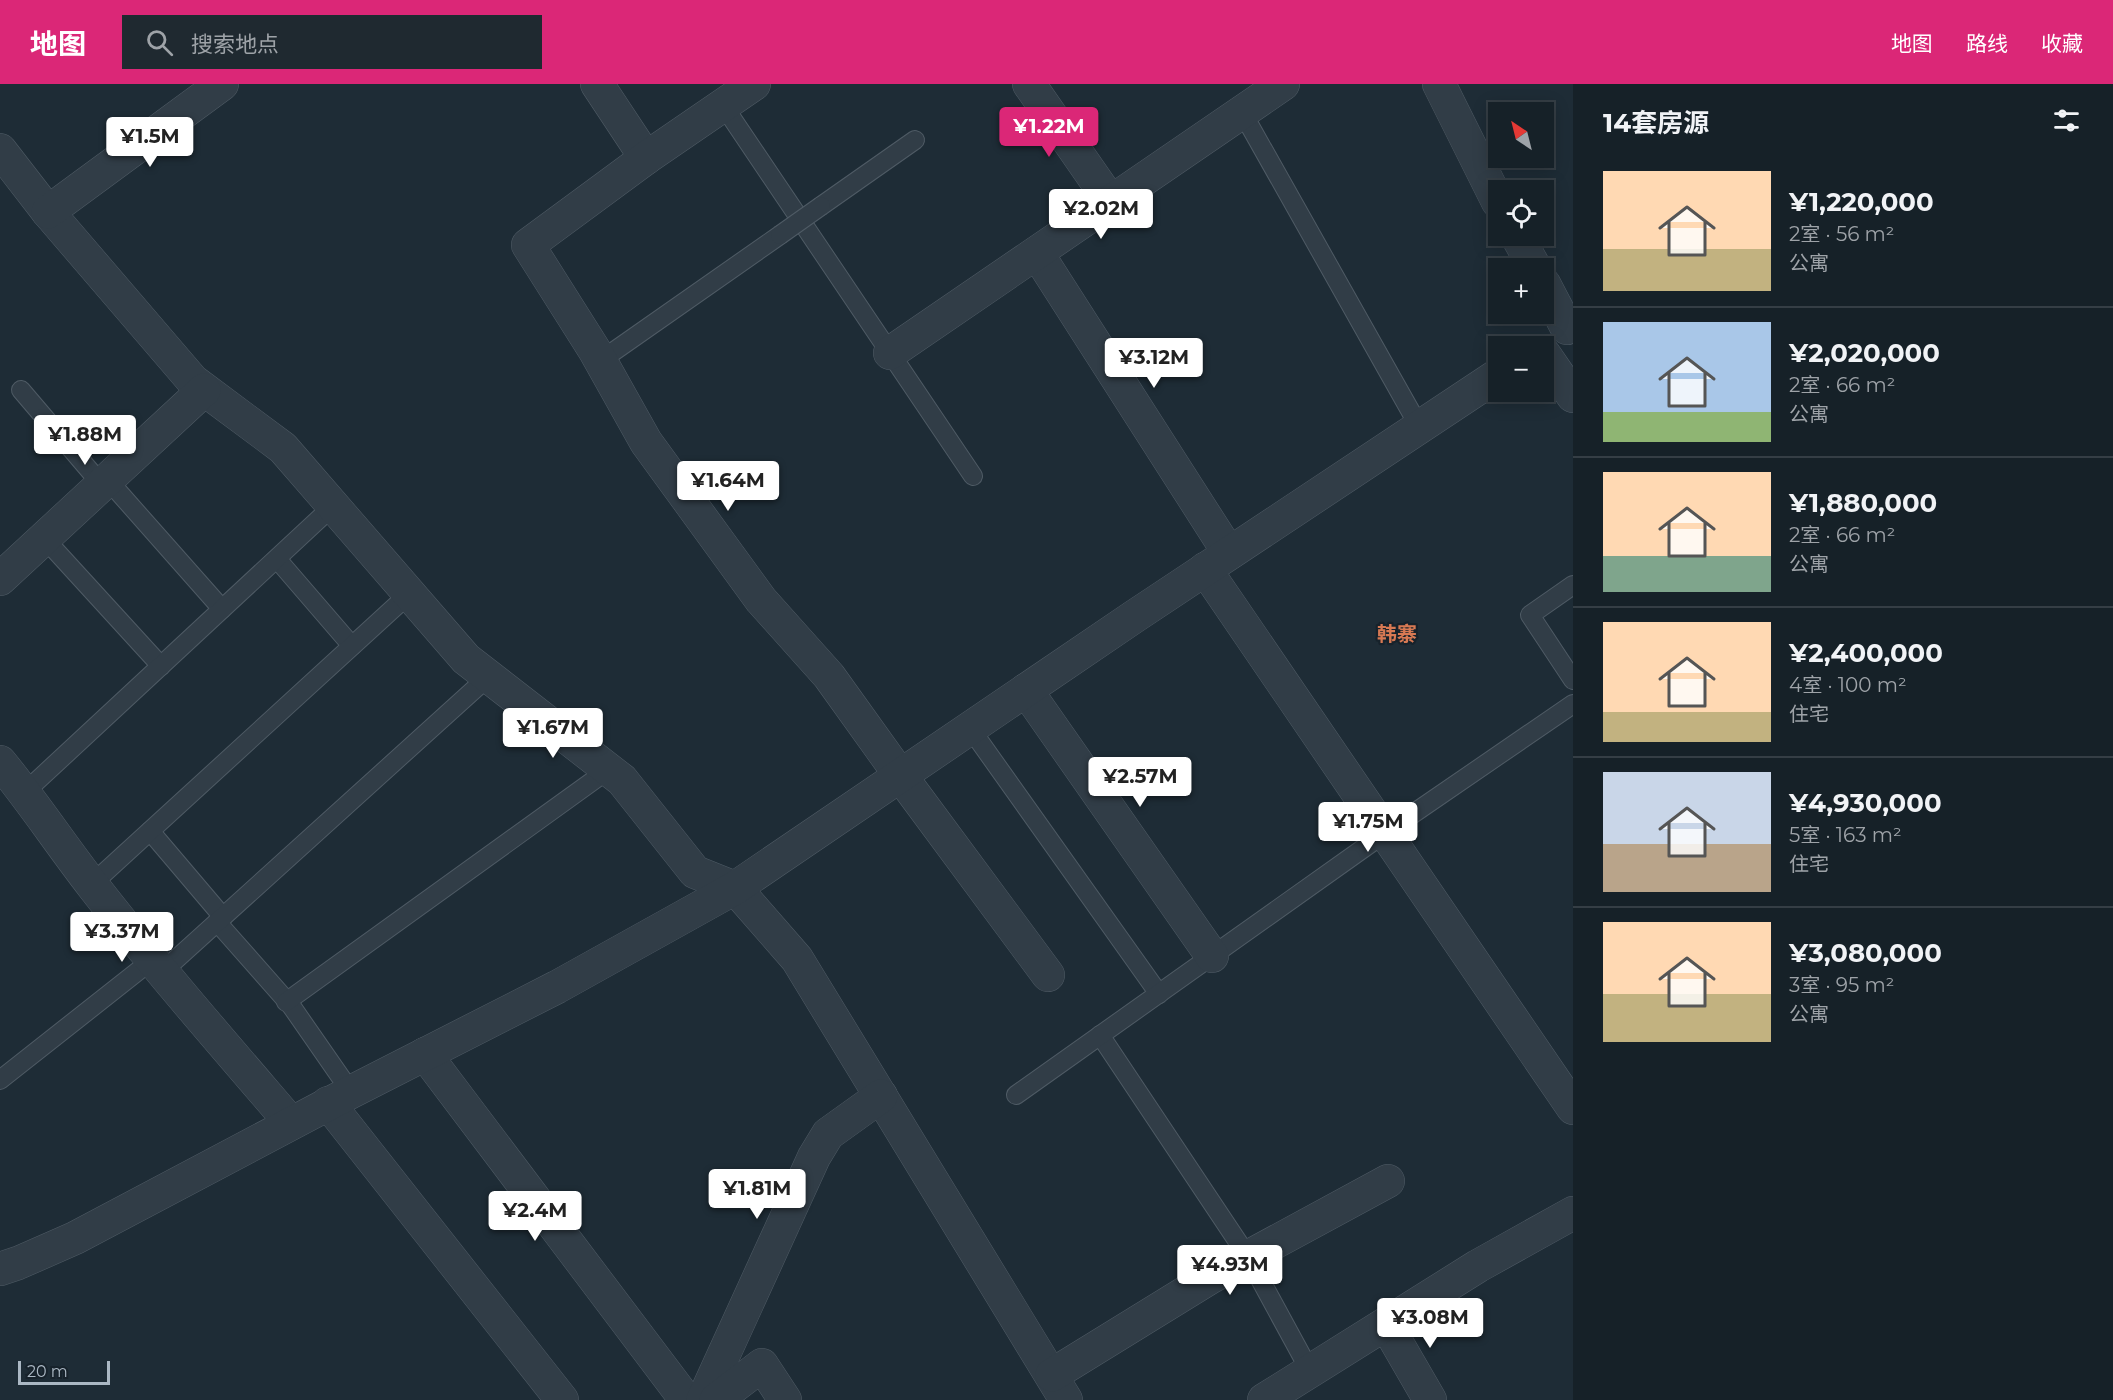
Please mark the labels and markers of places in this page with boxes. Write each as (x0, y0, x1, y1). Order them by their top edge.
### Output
pin: ¥1.22M (1000, 107, 1098, 158)
pin: ¥1.5M (108, 117, 192, 168)
pin: ¥2.02M (1052, 189, 1150, 240)
pin: ¥3.12M (1105, 338, 1203, 389)
pin: ¥1.88M (36, 415, 134, 466)
pin: ¥1.64M (679, 461, 777, 512)
pin: ¥1.67M (504, 708, 602, 759)
pin: ¥2.57M (1091, 757, 1189, 808)
pin: ¥1.75M (1319, 802, 1417, 853)
pin: ¥3.37M (73, 912, 171, 963)
pin: ¥1.81M (708, 1169, 806, 1220)
pin: ¥2.4M (493, 1191, 577, 1242)
pin: ¥4.93M (1181, 1245, 1279, 1296)
pin: ¥3.08M (1381, 1298, 1479, 1349)

